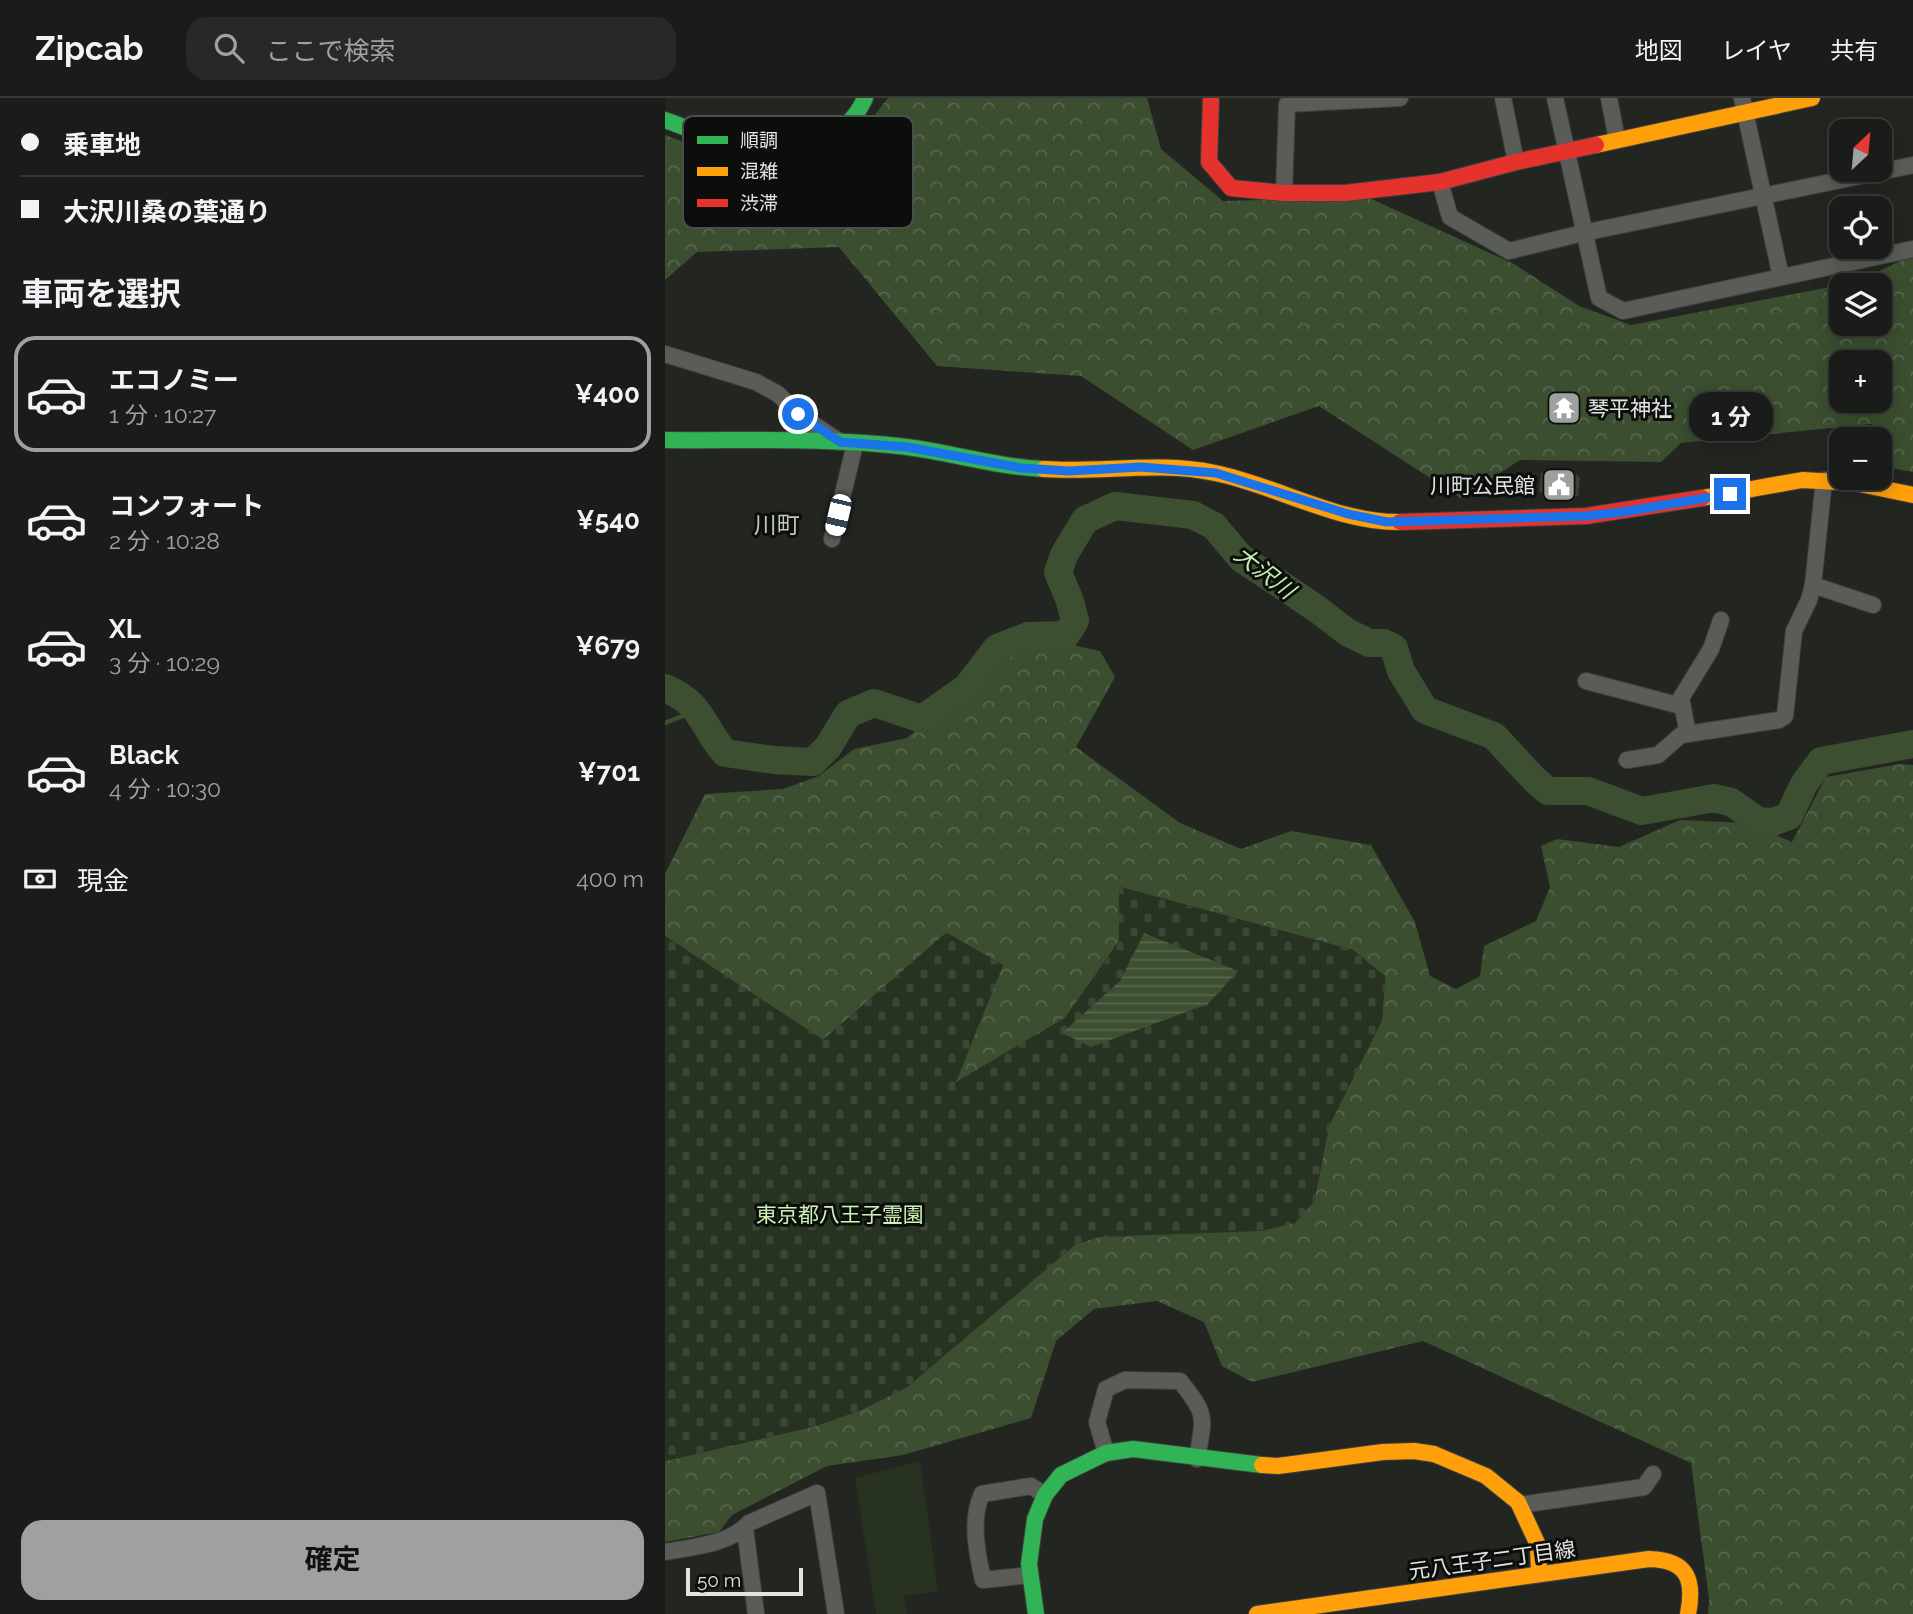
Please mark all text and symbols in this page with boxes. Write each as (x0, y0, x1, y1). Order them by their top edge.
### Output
search box (186, 17, 676, 80)
text: Zipcab (35, 29, 144, 68)
icon: search (210, 29, 248, 67)
text: ここで検索 (266, 36, 396, 66)
text: 地図 (1635, 36, 1683, 65)
text: レイヤ (1721, 36, 1792, 65)
text: 共有 (1830, 36, 1878, 65)
legend (683, 116, 913, 228)
north arrow (1829, 119, 1892, 182)
map controls (1829, 119, 1892, 490)
text: 順調 (740, 129, 778, 151)
text: 乗車地 (63, 130, 141, 160)
text: 混雑 (740, 160, 778, 182)
text: 渋滞 (740, 192, 778, 214)
button: locate (1829, 196, 1892, 259)
text: 大沢川桑の葉通り (63, 197, 271, 227)
button: layers (1829, 273, 1892, 336)
text: 車両を選択 (21, 275, 181, 312)
button: + (1829, 350, 1892, 413)
icon: car (25, 363, 88, 426)
text: エコノミー (109, 365, 239, 395)
text: ¥400 (575, 379, 640, 409)
temple icon: 琴平神社 (1545, 389, 1583, 427)
callout: 1 分 (1688, 392, 1772, 442)
place label: 琴平神社 (1588, 396, 1672, 421)
route start (782, 398, 814, 430)
text: 1 分 · 10:27 (109, 401, 216, 428)
text: 1 分 (1711, 403, 1751, 430)
button: − (1829, 427, 1892, 490)
public building icon: 川町公民館 (1540, 466, 1578, 504)
place label: 川町公民館 (1430, 473, 1535, 498)
route end (1714, 478, 1746, 510)
icon: car (25, 489, 88, 552)
text: コンフォート (109, 491, 264, 521)
car (824, 492, 853, 538)
text: ¥540 (576, 505, 640, 535)
district label: 川町 (754, 511, 800, 538)
text: 2 分 · 10:28 (109, 527, 220, 554)
water label: 大沢川 (1230, 540, 1303, 606)
text: XL (109, 614, 141, 644)
icon: car (25, 615, 88, 678)
text: ¥679 (576, 631, 640, 661)
text: 3 分 · 10:29 (109, 649, 220, 676)
text: Black (109, 740, 179, 770)
icon: car (25, 741, 88, 804)
text: ¥701 (578, 757, 640, 787)
text: 4 分 · 10:30 (109, 775, 221, 802)
icon: cash (21, 860, 59, 898)
text: 400 m (576, 865, 644, 892)
text: 現金 (77, 866, 129, 896)
park label: 東京都八王子霊園 (756, 1202, 924, 1227)
button: 確定 (21, 1520, 644, 1600)
street label: 元八王子二丁目線 (1407, 1536, 1577, 1584)
scale bar (686, 1565, 803, 1597)
text: 50 m (697, 1569, 741, 1591)

